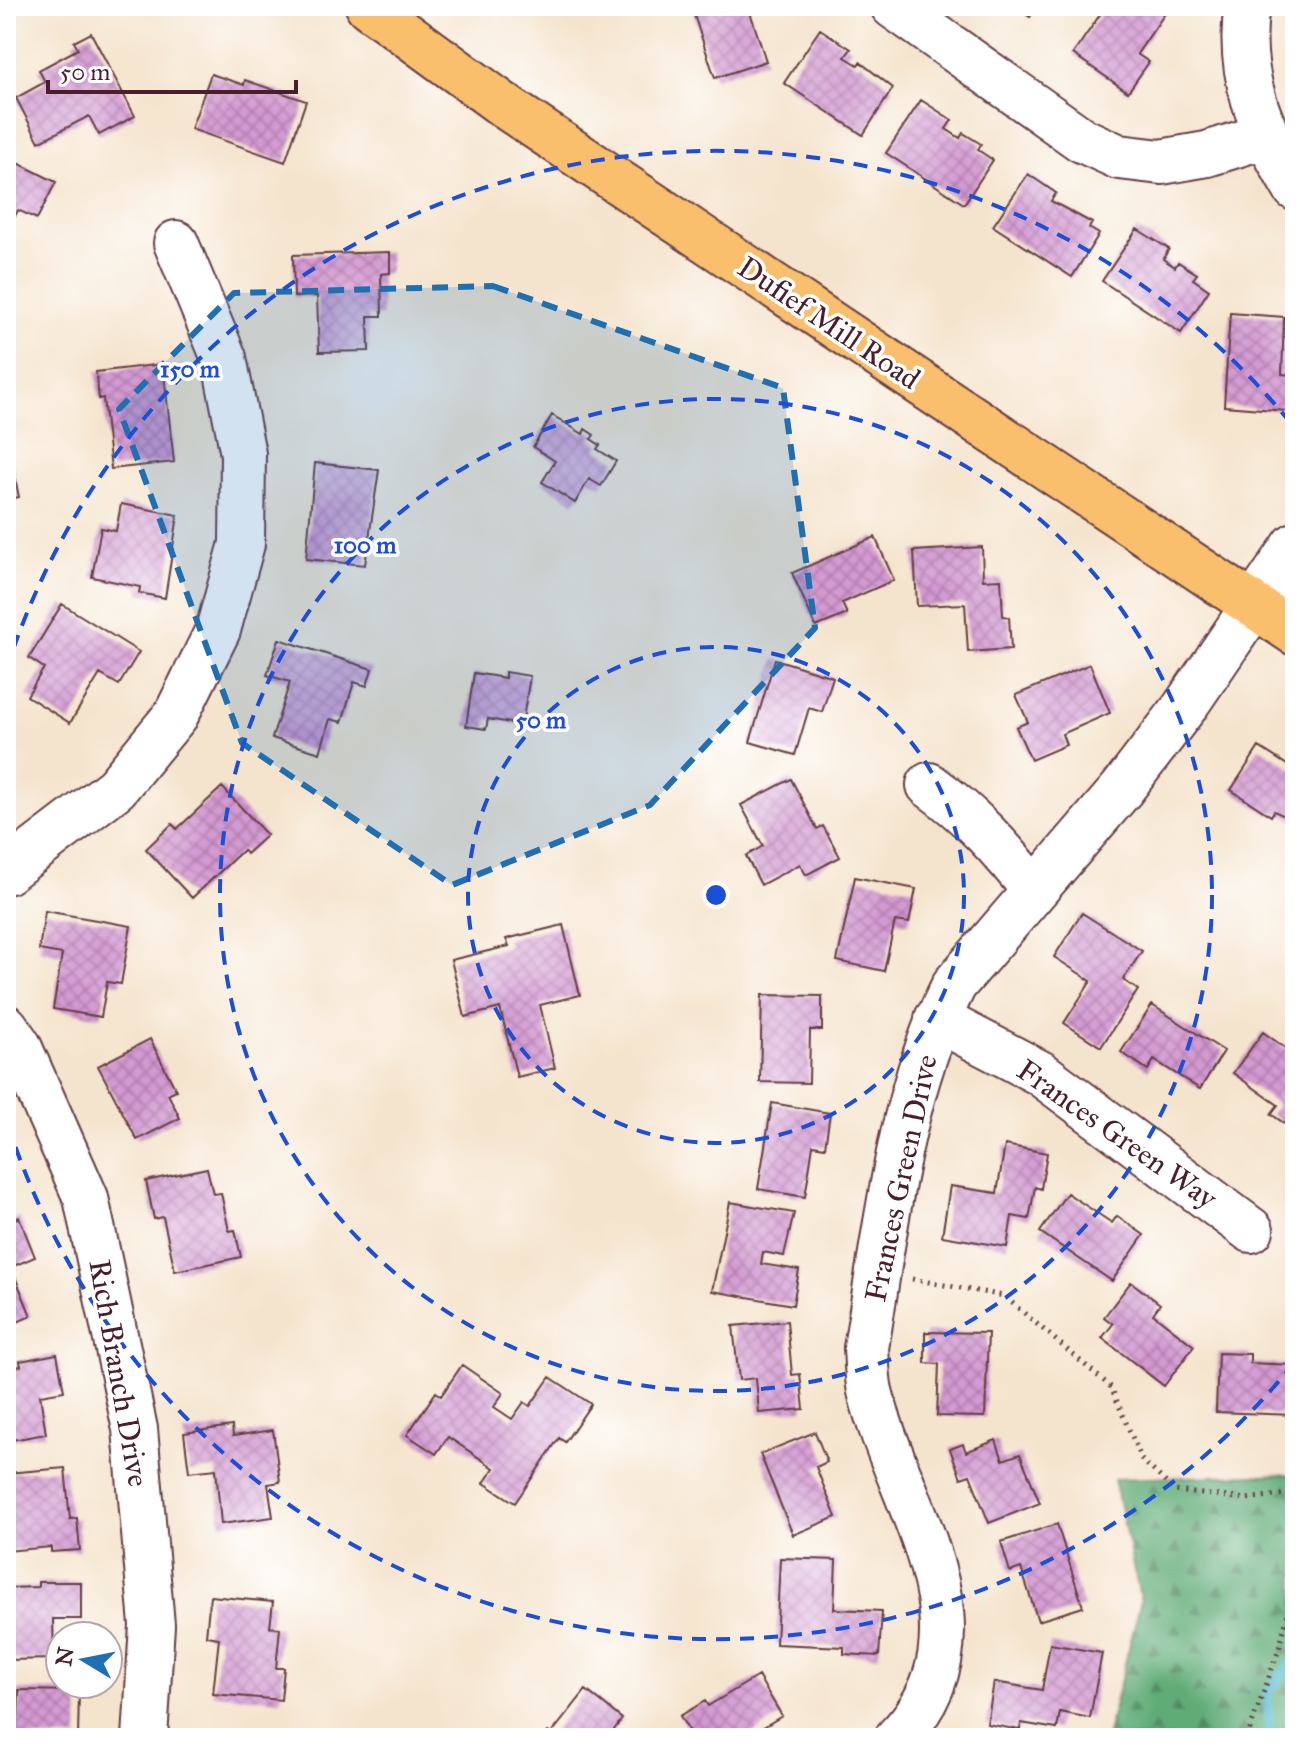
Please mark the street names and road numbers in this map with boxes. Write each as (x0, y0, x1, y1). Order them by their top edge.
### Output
street label: Dufief Mill Road (731, 249, 927, 397)
street label: Frances Green Drive (857, 1051, 945, 1305)
street label: Frances Green Way (1010, 1052, 1225, 1217)
street label: Rich Branch Drive (81, 1257, 157, 1489)

